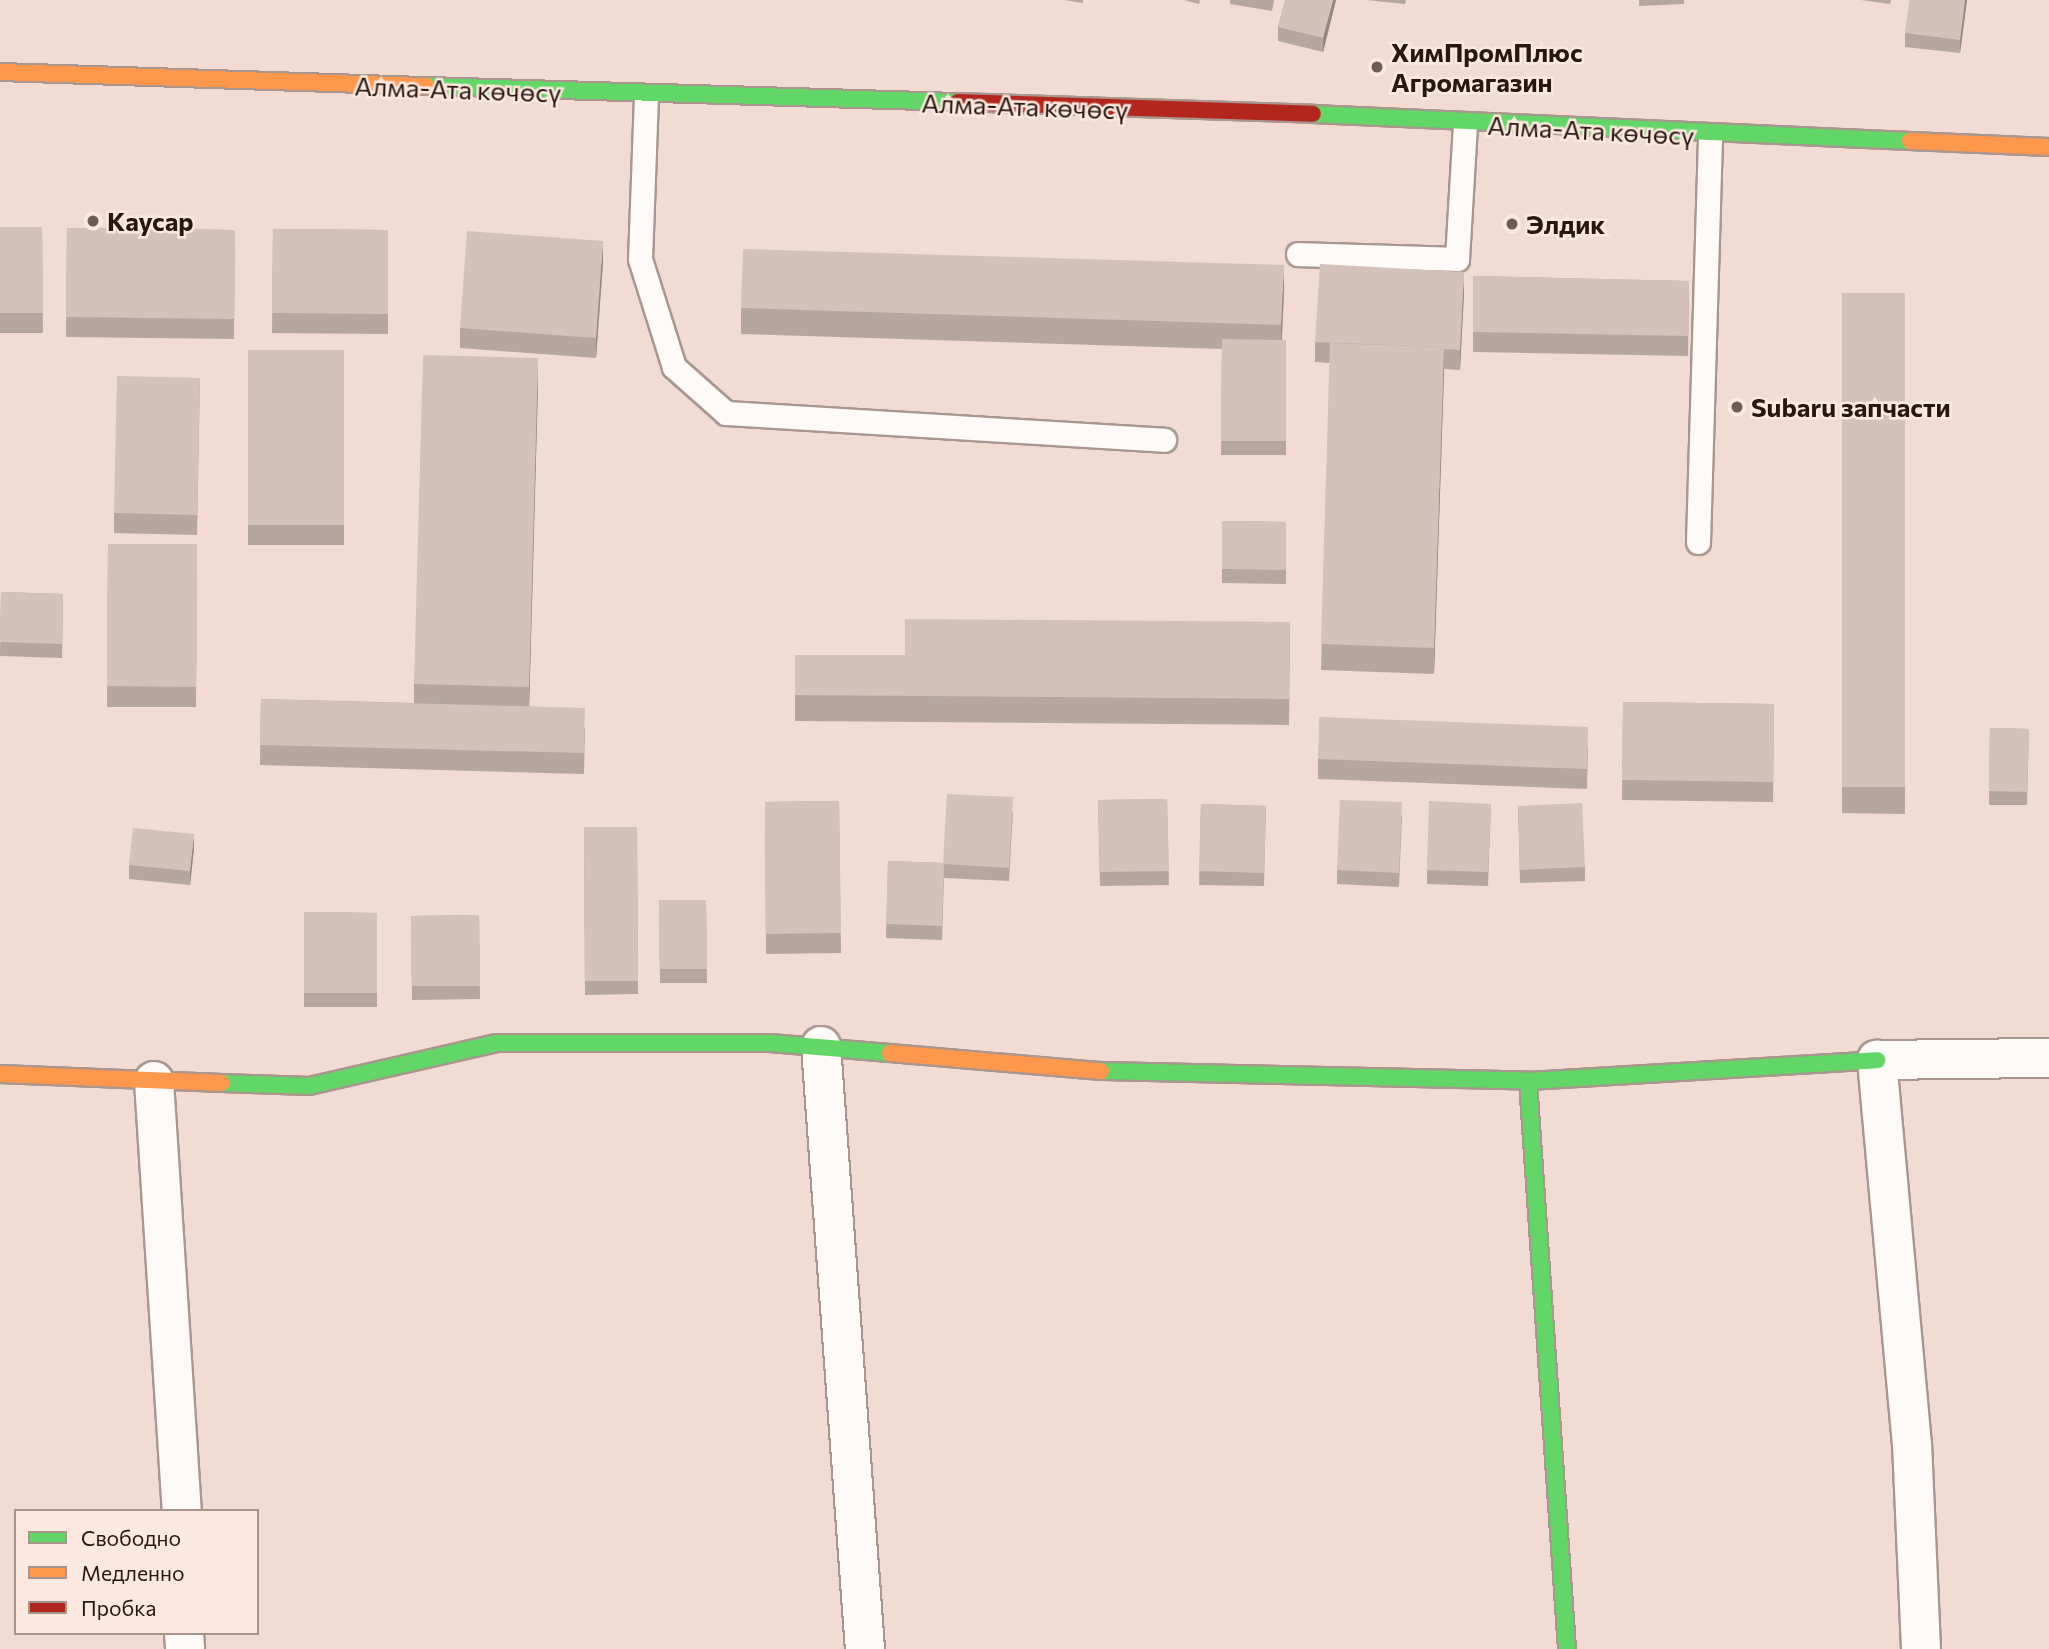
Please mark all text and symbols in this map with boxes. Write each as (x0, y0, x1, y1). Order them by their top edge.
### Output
place label: ХимПромПлюс Агромагазин (1391, 36, 1583, 98)
marker: ХимПромПлюс Агромагазин (1369, 59, 1385, 75)
street label: Алма-Ата көчөсү (354, 70, 562, 108)
street label: Алма-Ата көчөсү (921, 87, 1129, 125)
street label: Алма-Ата көчөсү (1487, 109, 1695, 151)
place label: Каусар (107, 205, 194, 237)
place label: Элдик (1526, 208, 1605, 240)
marker: Каусар (85, 213, 101, 229)
marker: Элдик (1504, 216, 1520, 232)
place label: Subaru запчасти (1751, 391, 1951, 423)
marker: Subaru запчасти (1729, 399, 1745, 415)
legend (14, 1509, 259, 1635)
text: Свободно (81, 1525, 181, 1550)
text: Медленно (81, 1560, 185, 1585)
text: Пробка (81, 1595, 156, 1620)

